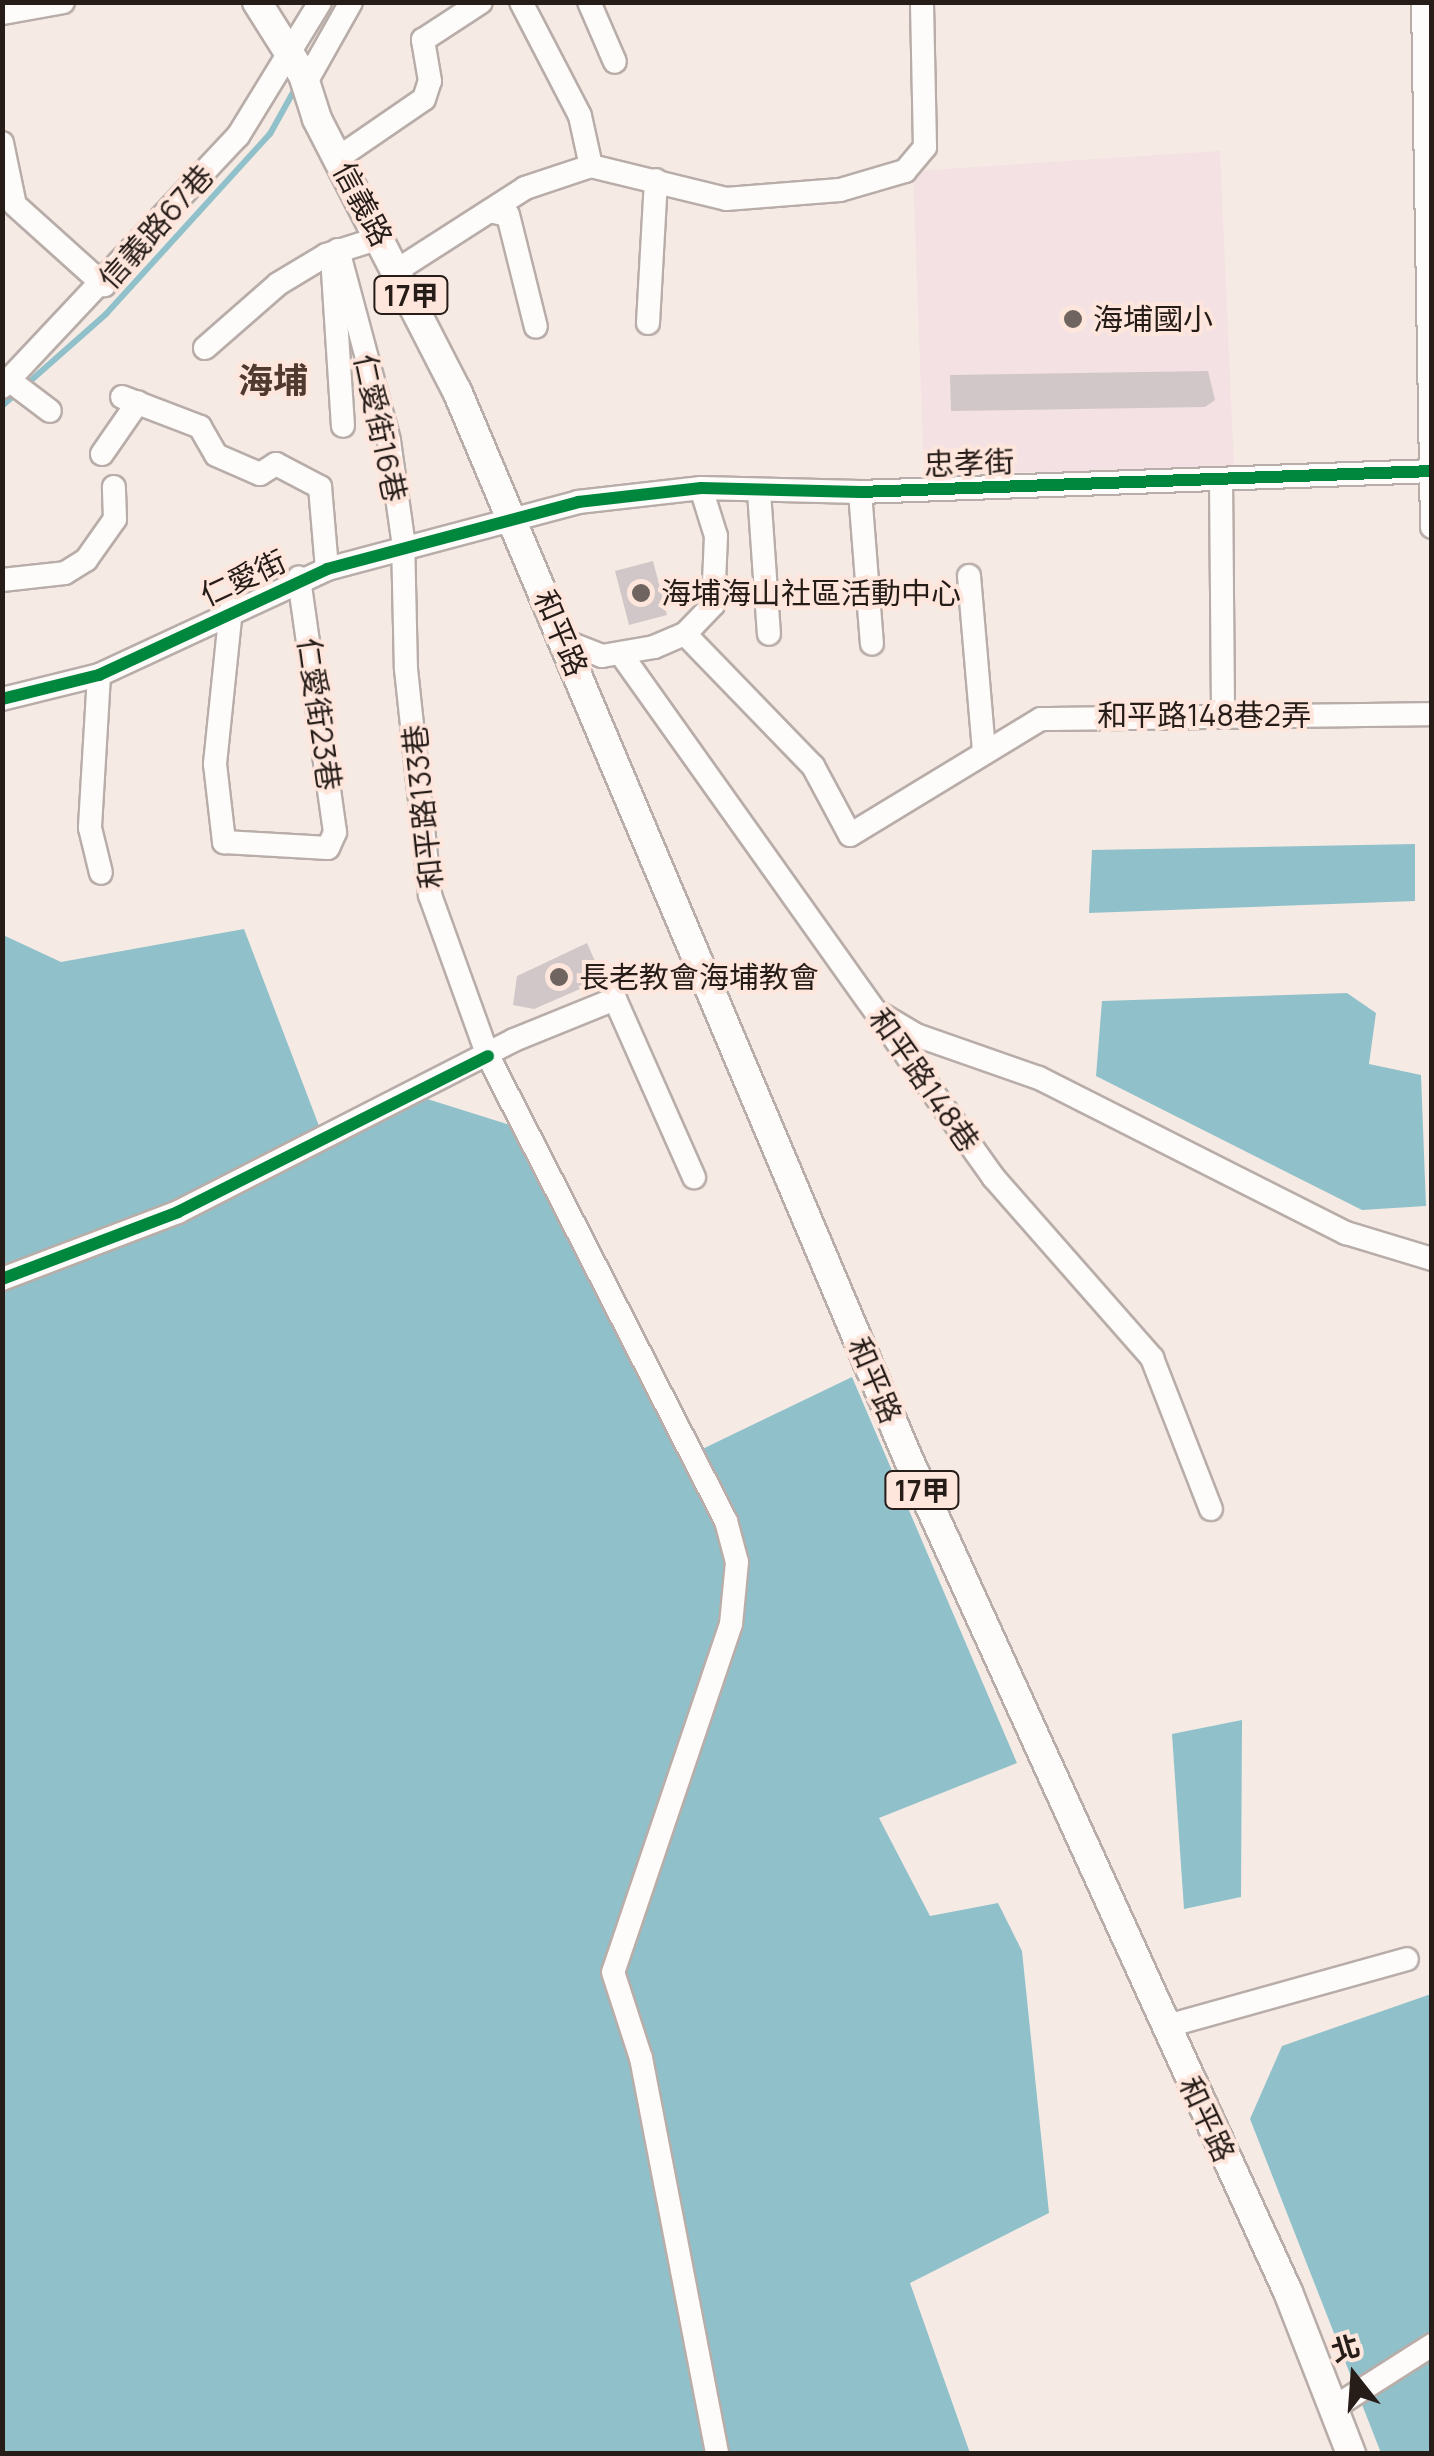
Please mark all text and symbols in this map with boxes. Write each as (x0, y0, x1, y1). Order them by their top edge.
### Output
street label: 信義路 (326, 156, 400, 252)
street label: 信義路67巷 (91, 158, 221, 296)
road number: 17甲 (371, 272, 451, 318)
place label: 海埔國小 (1093, 301, 1213, 337)
marker: 海埔國小 (1062, 308, 1084, 330)
street label: 仁愛街16巷 (347, 351, 413, 505)
district label: 海埔 (238, 359, 308, 401)
street label: 忠孝街 (923, 443, 1015, 483)
street label: 仁愛街 (195, 543, 291, 613)
place label: 海埔海山社區活動中心 (661, 575, 961, 611)
marker: 海埔海山社區活動中心 (630, 582, 652, 604)
street label: 和平路 (527, 585, 595, 681)
street label: 仁愛街23巷 (290, 635, 348, 793)
street label: 和平路148巷2弄 (1097, 697, 1311, 733)
street label: 和平路133巷 (396, 723, 450, 891)
place label: 長老教會海埔教會 (579, 959, 819, 995)
marker: 長老教會海埔教會 (548, 966, 570, 988)
street label: 和平路148巷 (861, 1001, 987, 1159)
street label: 和平路 (841, 1332, 909, 1428)
road number: 17甲 (882, 1467, 962, 1513)
street label: 和平路 (1172, 2071, 1242, 2167)
text: 北 (1326, 2325, 1364, 2370)
north arrow (1304, 2326, 1404, 2426)

